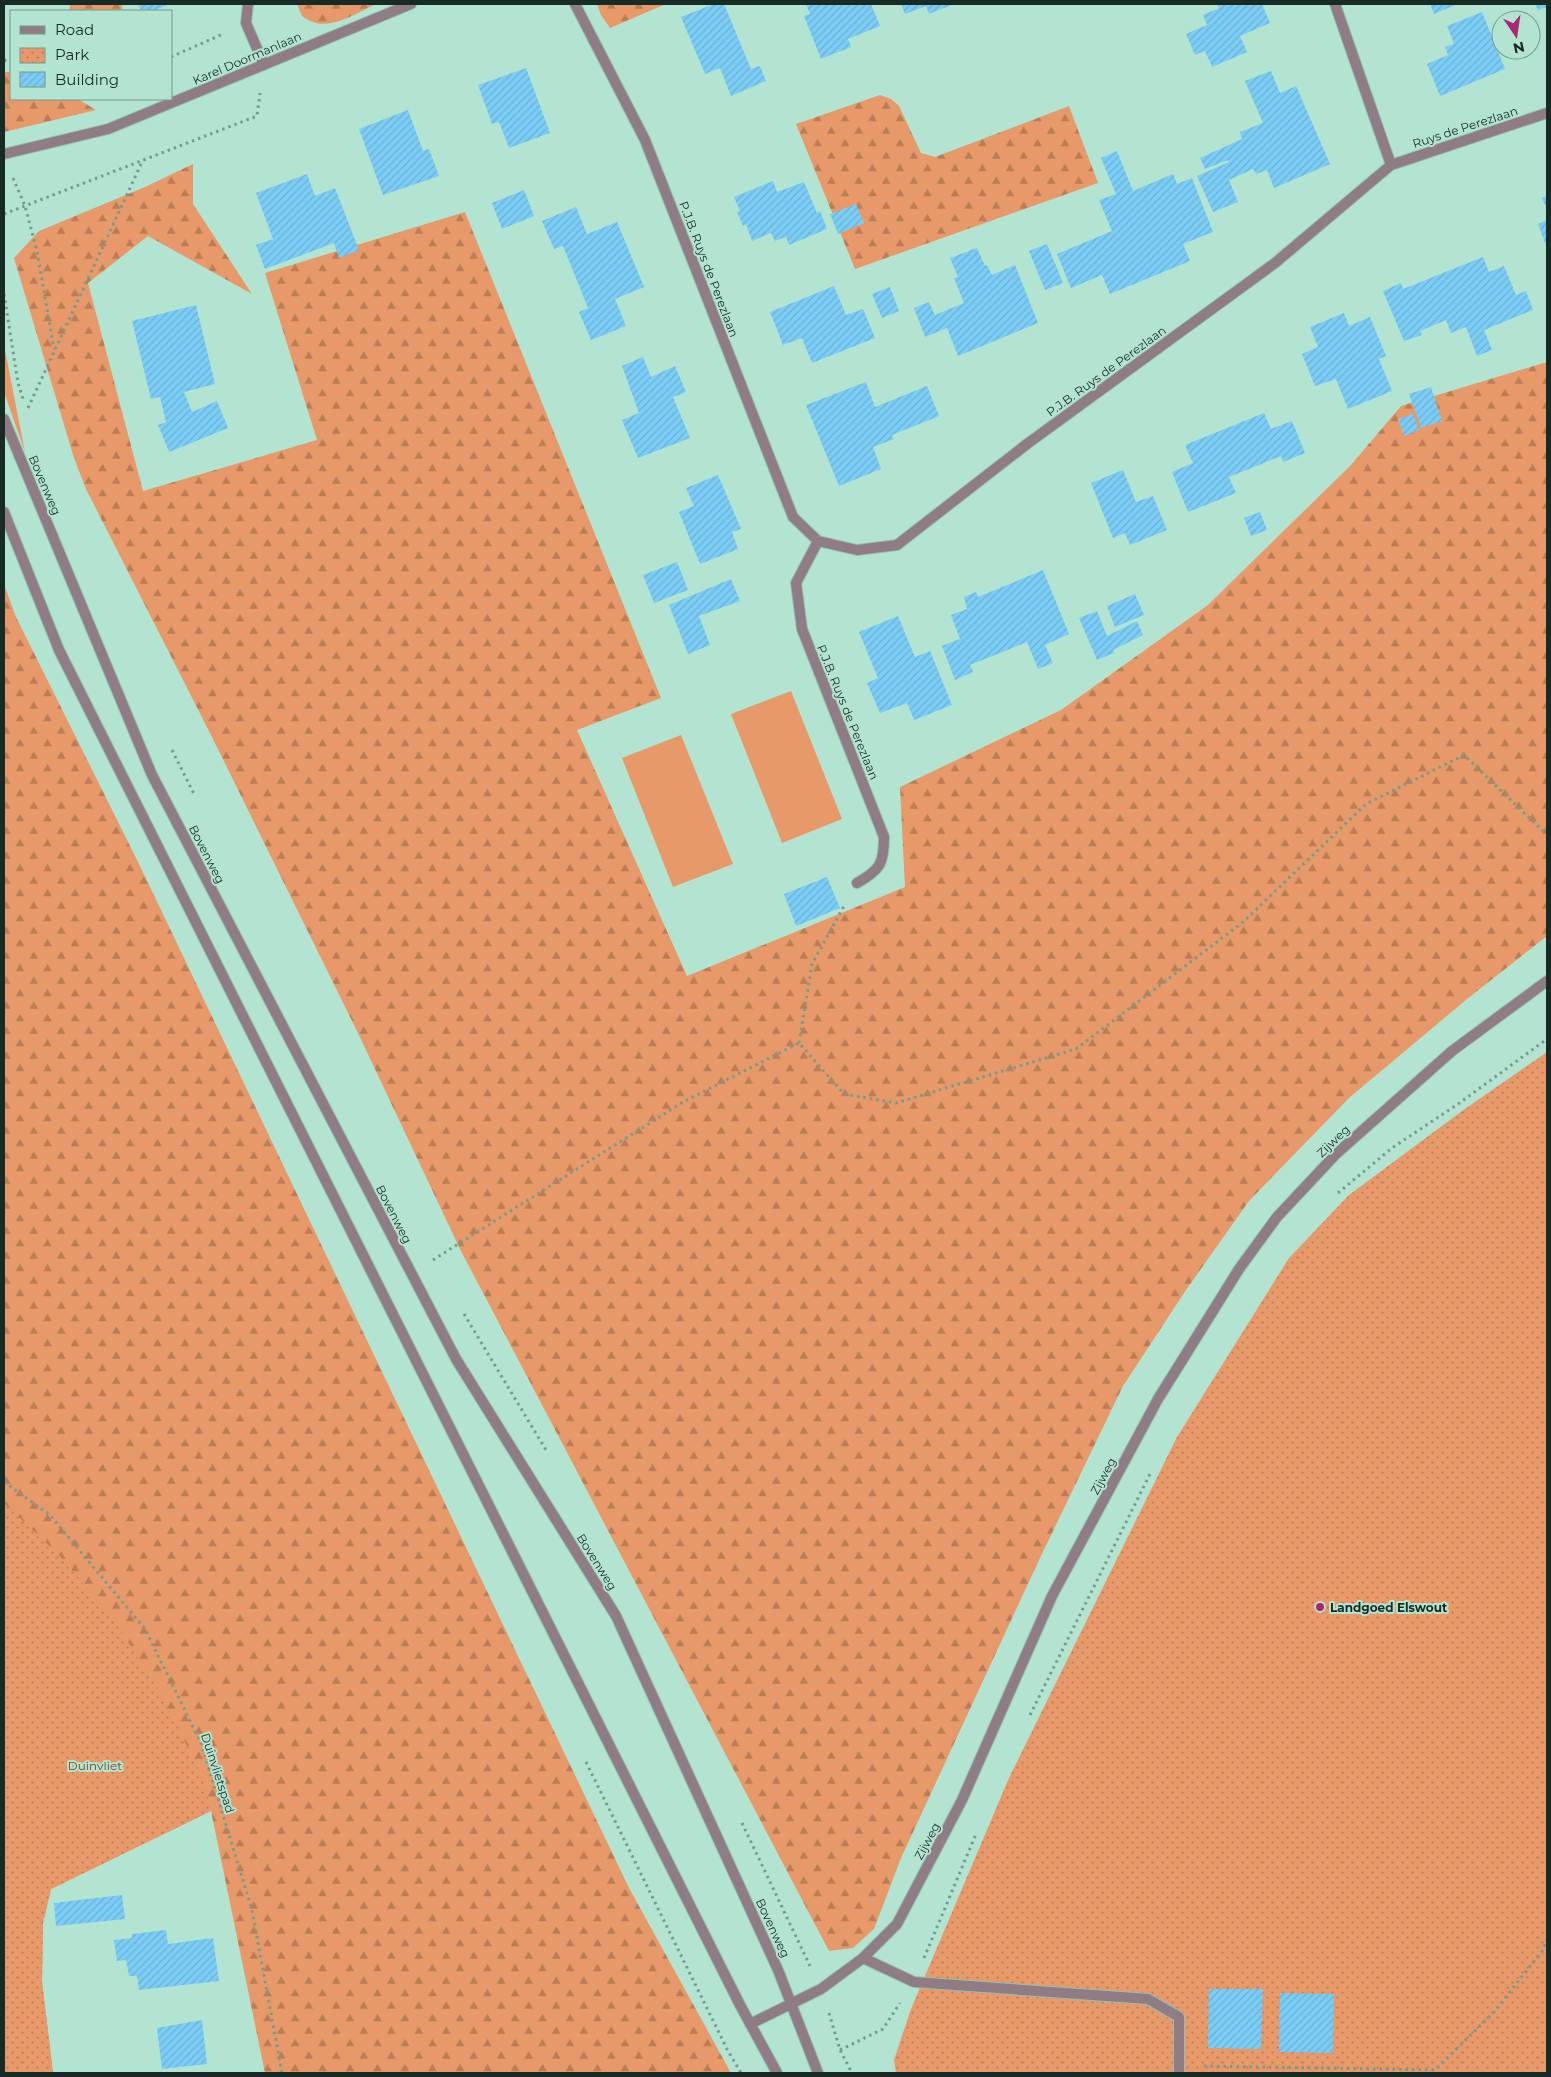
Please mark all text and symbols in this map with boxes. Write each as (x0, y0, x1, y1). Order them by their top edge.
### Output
legend (10, 10, 172, 100)
north arrow (1491, 10, 1541, 60)
text: Road (55, 20, 94, 39)
street label: Karel Doormanlaan (190, 28, 304, 88)
text: N (1511, 38, 1526, 58)
text: Park (55, 45, 89, 64)
text: Building (55, 70, 119, 89)
street label: Ruys de Perezlaan (1410, 103, 1520, 151)
street label: P.J.B. Ruys de Perezlaan (676, 199, 742, 339)
street label: P.J.B. Ruys de Perezlaan (1043, 322, 1169, 420)
street label: Bovenweg (26, 453, 64, 517)
street label: P.J.B. Ruys de Perezlaan (814, 642, 882, 782)
street label: Bovenweg (186, 822, 228, 886)
street label: Zijweg (1313, 1122, 1353, 1160)
street label: Bovenweg (373, 1182, 415, 1246)
street label: Zijweg (1087, 1455, 1119, 1497)
street label: Bovenweg (574, 1531, 620, 1593)
place label: Landgoed Elswout (1330, 1600, 1448, 1615)
marker: Landgoed Elswout (1314, 1601, 1326, 1613)
street label: Duinvlietspad (198, 1731, 238, 1815)
park label: Duinvliet (68, 1758, 122, 1773)
street label: Zijweg (911, 1820, 943, 1862)
street label: Bovenweg (753, 1896, 793, 1960)

